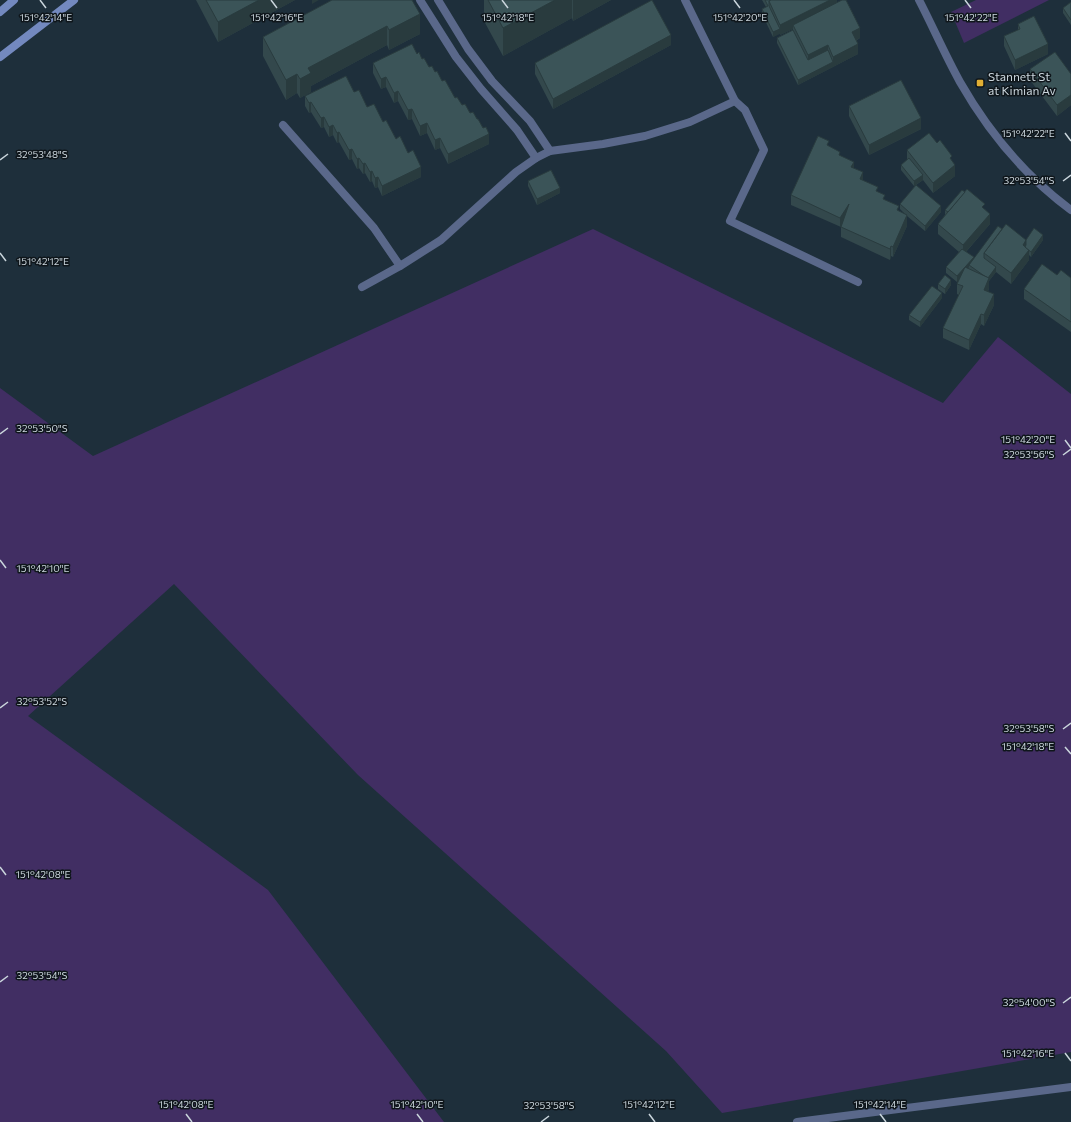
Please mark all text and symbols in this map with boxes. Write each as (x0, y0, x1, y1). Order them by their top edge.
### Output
text: 151°42'14"E (20, 11, 72, 23)
text: 151°42'16"E (251, 11, 303, 23)
text: 151°42'18"E (482, 11, 534, 23)
text: 151°42'20"E (713, 11, 767, 23)
text: 151°42'22"E (944, 11, 998, 23)
place label: Stannett St at Kimian Av (988, 69, 1056, 97)
marker: Stannett St at Kimian Av (975, 78, 985, 88)
text: 151°42'22"E (1001, 127, 1055, 139)
text: 32°53'48"S (16, 148, 68, 160)
text: 32°53'54"S (1004, 174, 1055, 186)
text: 151°42'12"E (17, 255, 69, 267)
text: 32°53'50"S (16, 422, 68, 434)
text: 151°42'20"E (1001, 433, 1055, 445)
text: 32°53'56"S (1004, 448, 1055, 460)
text: 151°42'10"E (17, 562, 70, 574)
text: 32°53'52"S (17, 695, 67, 707)
text: 32°53'58"S (1004, 722, 1055, 734)
text: 151°42'18"E (1002, 740, 1054, 752)
text: 151°42'08"E (16, 868, 70, 880)
text: 32°53'54"S (17, 969, 68, 981)
text: 32°54'00"S (1003, 996, 1055, 1008)
text: 151°42'16"E (1002, 1047, 1054, 1059)
text: 151°42'08"E (159, 1098, 213, 1110)
text: 151°42'10"E (391, 1098, 444, 1110)
text: 151°42'12"E (623, 1098, 675, 1110)
text: 151°42'14"E (854, 1098, 906, 1110)
text: 32°53'58"S (524, 1099, 575, 1111)

